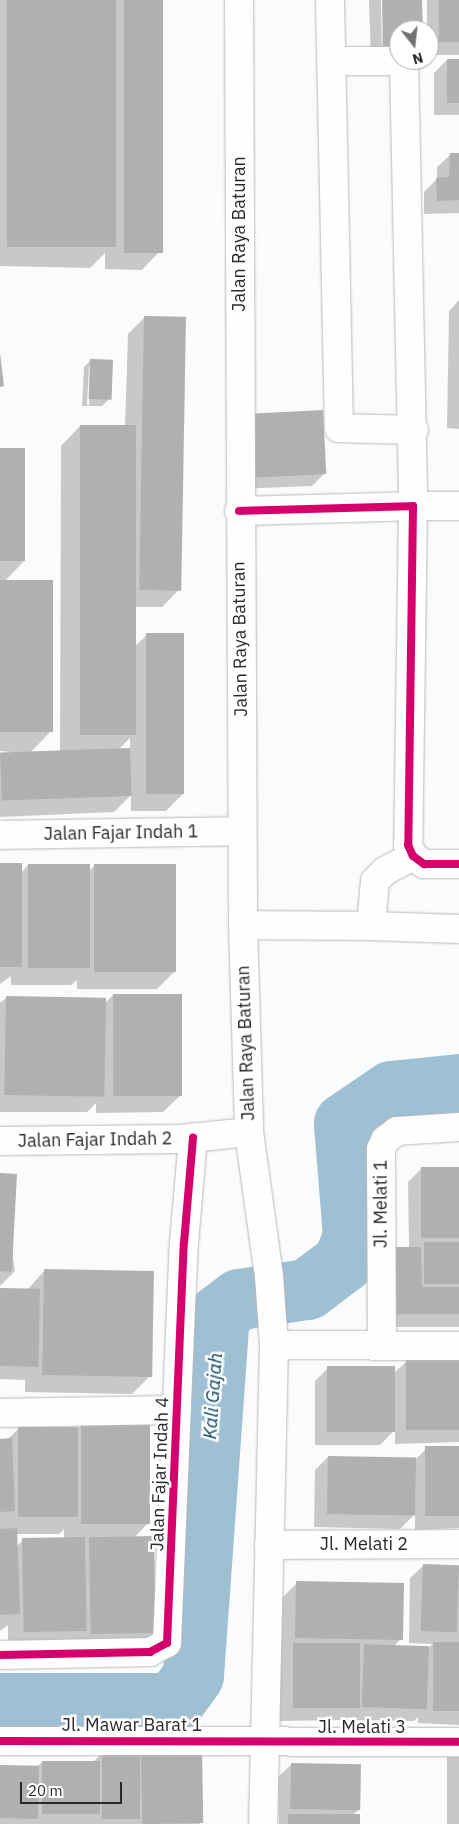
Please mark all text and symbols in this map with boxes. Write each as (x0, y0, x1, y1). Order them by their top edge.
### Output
north arrow (389, 20, 439, 70)
text: N (411, 48, 425, 69)
street label: Jalan Raya Baturan (228, 156, 250, 312)
street label: Jalan Raya Baturan (228, 561, 252, 717)
street label: Jalan Fajar Indah 1 (44, 821, 198, 845)
street label: Jalan Raya Baturan (232, 965, 260, 1121)
street label: Jalan Fajar Indah 2 (18, 1128, 172, 1152)
street label: Jl. Melati 1 (370, 1160, 392, 1248)
water label: Kali Gajah (199, 1352, 227, 1440)
street label: Jalan Fajar Indah 4 (147, 1396, 173, 1552)
street label: Jl. Melati 2 (320, 1533, 408, 1555)
street label: Jl. Mawar Barat 1 (62, 1714, 202, 1736)
street label: Jl. Melati 3 (318, 1716, 406, 1738)
scale bar (22, 1772, 125, 1804)
text: 20 m (28, 1781, 63, 1800)

